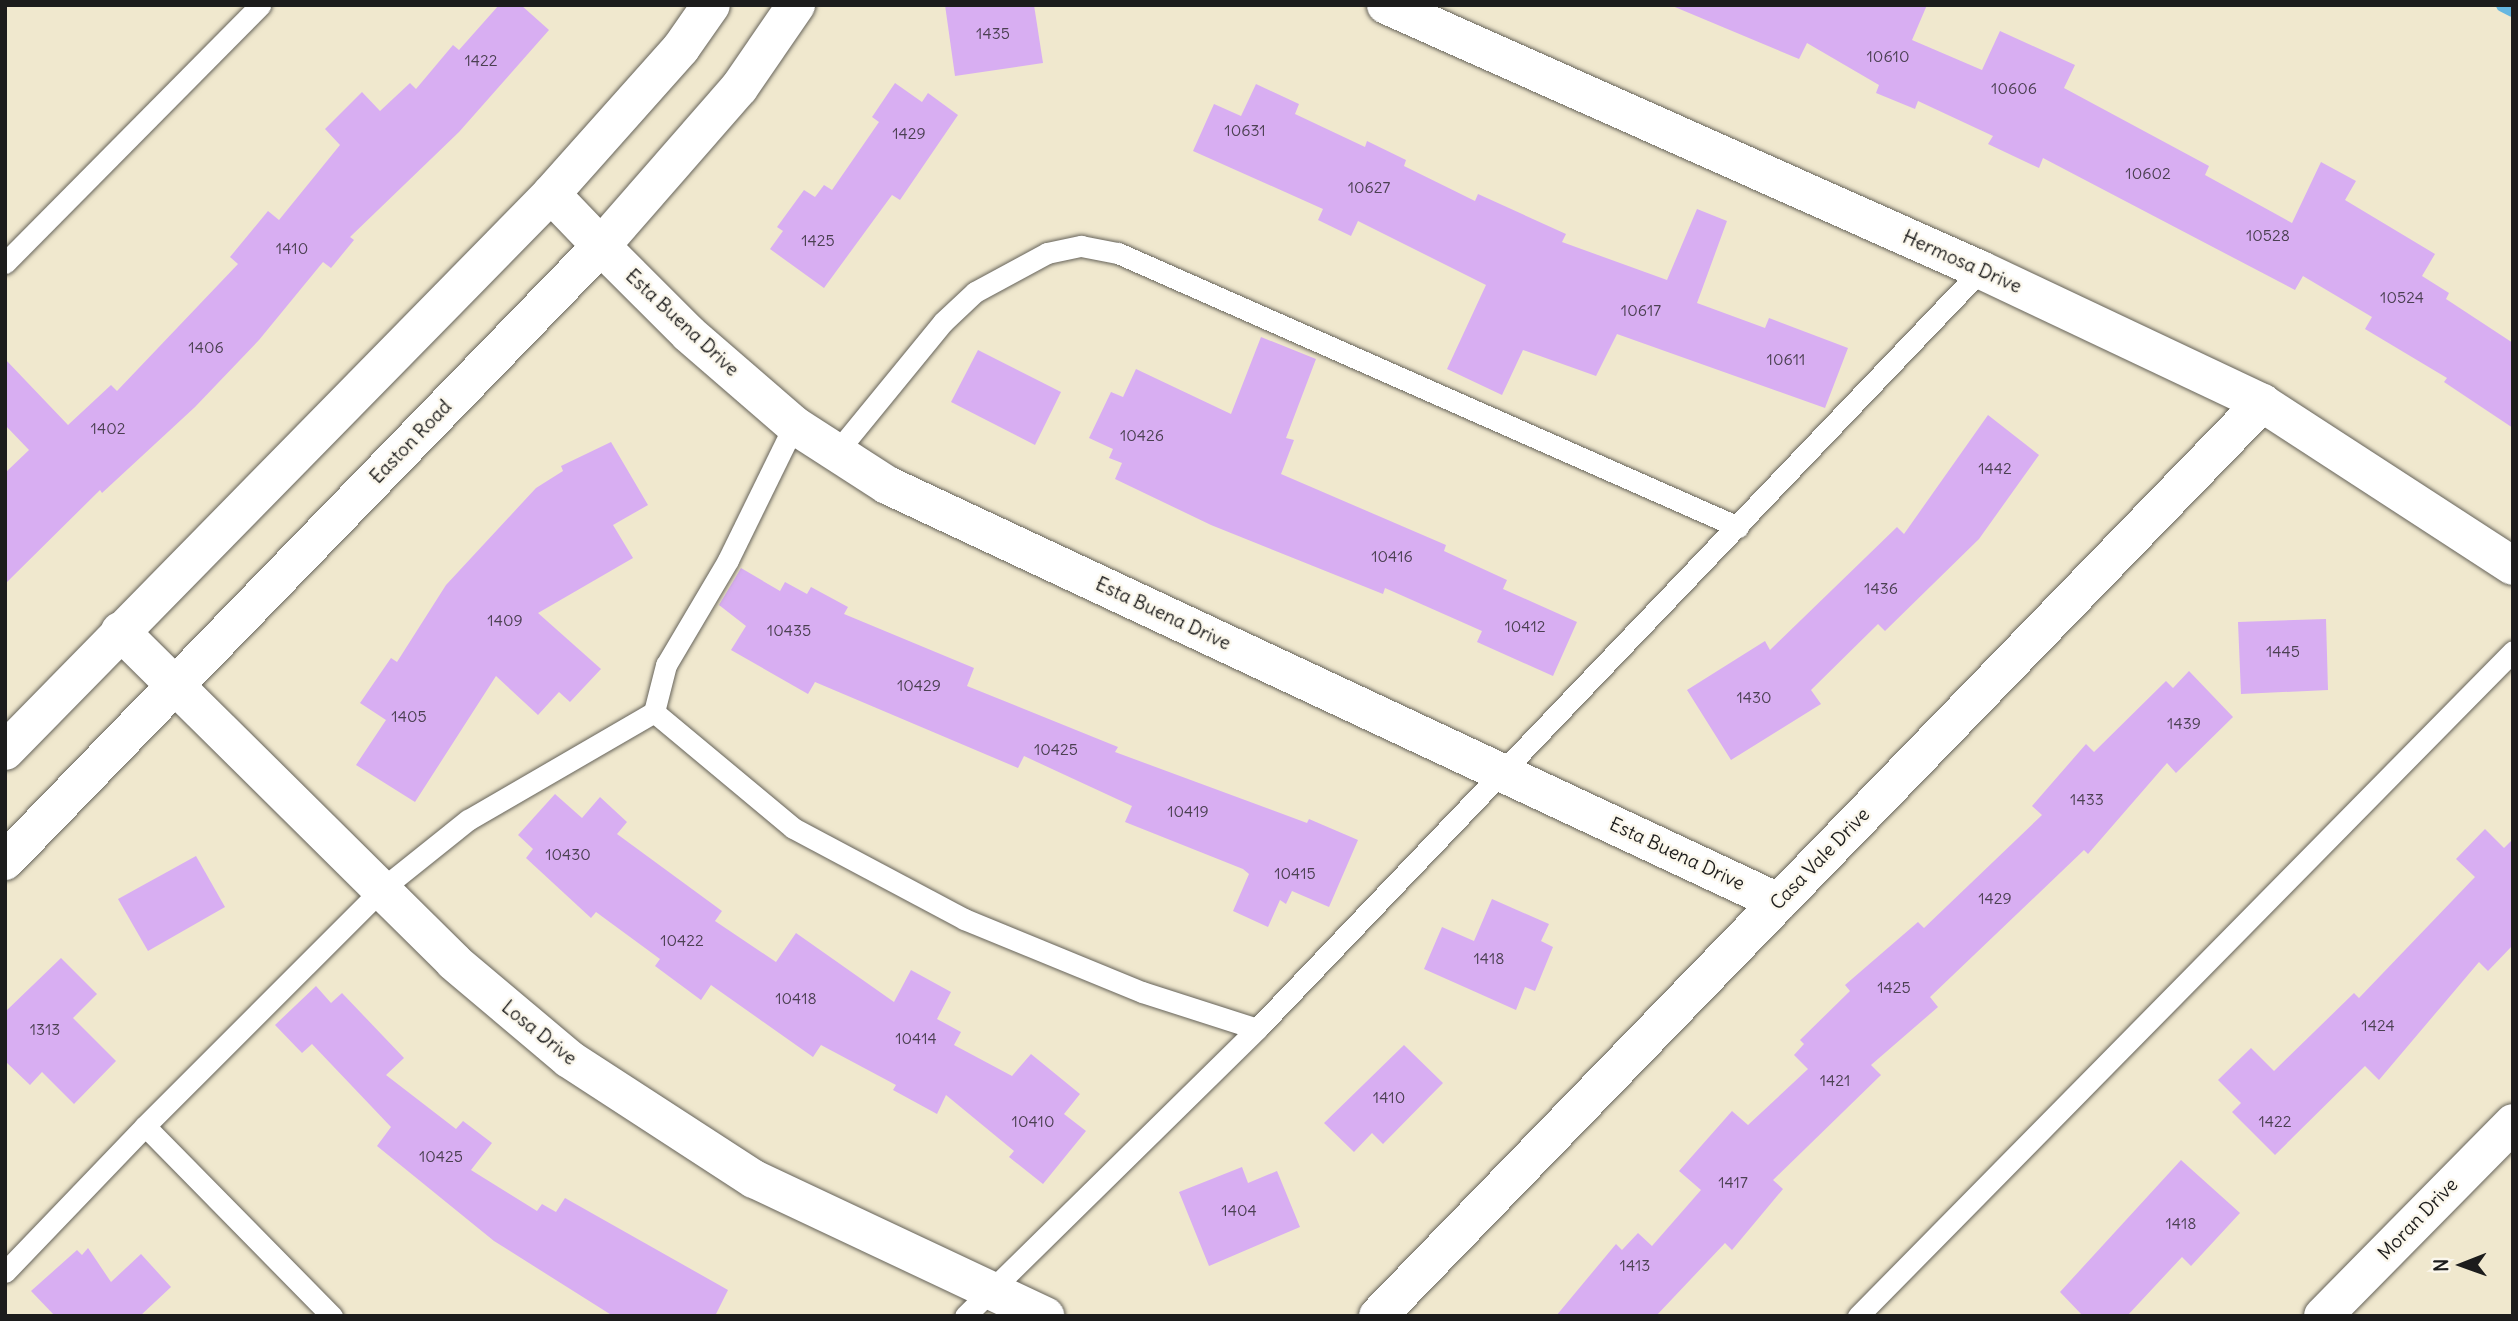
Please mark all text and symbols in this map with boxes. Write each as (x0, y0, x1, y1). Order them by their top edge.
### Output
house number: 1435 (976, 23, 1010, 43)
house number: 10610 (1867, 46, 1909, 66)
house number: 1422 (464, 50, 498, 70)
house number: 10606 (1991, 78, 2037, 98)
house number: 10631 (1224, 120, 1266, 140)
house number: 1429 (892, 123, 926, 143)
house number: 10602 (2125, 163, 2171, 183)
house number: 10627 (1348, 177, 1390, 197)
house number: 10528 (2246, 225, 2290, 245)
street label: Hermosa Drive (1899, 226, 2025, 298)
house number: 1425 (801, 230, 835, 250)
house number: 1410 (276, 238, 308, 258)
street label: Esta Buena Drive (621, 265, 743, 381)
house number: 10524 (2380, 287, 2424, 307)
house number: 10617 (1621, 300, 1661, 320)
house number: 1406 (188, 337, 224, 357)
house number: 10611 (1767, 349, 1805, 369)
street label: Easton Road (365, 395, 457, 489)
house number: 1402 (91, 418, 125, 438)
house number: 10426 (1120, 425, 1164, 445)
house number: 1442 (1978, 458, 2012, 478)
house number: 10416 (1371, 546, 1413, 566)
street label: Esta Buena Drive (1092, 573, 1234, 655)
house number: 1436 (1864, 578, 1898, 598)
house number: 1409 (487, 610, 523, 630)
house number: 10412 (1504, 616, 1546, 636)
house number: 10435 (767, 620, 811, 640)
house number: 1445 (2266, 641, 2300, 661)
house number: 10429 (897, 675, 941, 695)
house number: 1430 (1736, 687, 1772, 707)
house number: 1405 (391, 706, 427, 726)
house number: 1439 (2167, 713, 2201, 733)
house number: 10425 (1034, 739, 1078, 759)
house number: 1433 (2070, 789, 2104, 809)
house number: 10419 (1167, 801, 1209, 821)
street label: Casa Vale Drive (1766, 803, 1874, 915)
street label: Esta Buena Drive (1606, 813, 1748, 895)
house number: 10430 (545, 844, 591, 864)
house number: 10415 (1274, 863, 1316, 883)
house number: 1429 (1978, 888, 2012, 908)
house number: 10422 (660, 930, 704, 950)
house number: 1418 (1473, 948, 1505, 968)
house number: 1425 (1877, 977, 1911, 997)
house number: 10418 (775, 988, 817, 1008)
street label: Losa Drive (497, 996, 581, 1070)
house number: 1424 (2361, 1015, 2395, 1035)
house number: 1313 (30, 1019, 60, 1039)
house number: 10414 (895, 1028, 937, 1048)
house number: 1421 (1820, 1070, 1850, 1090)
house number: 1410 (1373, 1087, 1405, 1107)
house number: 10410 (1012, 1111, 1054, 1131)
house number: 1422 (2258, 1111, 2292, 1131)
house number: 10425 (419, 1146, 463, 1166)
house number: 1417 (1718, 1172, 1748, 1192)
street label: Moran Drive (2373, 1173, 2463, 1265)
house number: 1404 (1221, 1200, 1257, 1220)
house number: 1418 (2165, 1213, 2197, 1233)
north arrow (2427, 1230, 2497, 1300)
house number: 1413 (1620, 1255, 1650, 1275)
text: N (2429, 1259, 2453, 1272)

